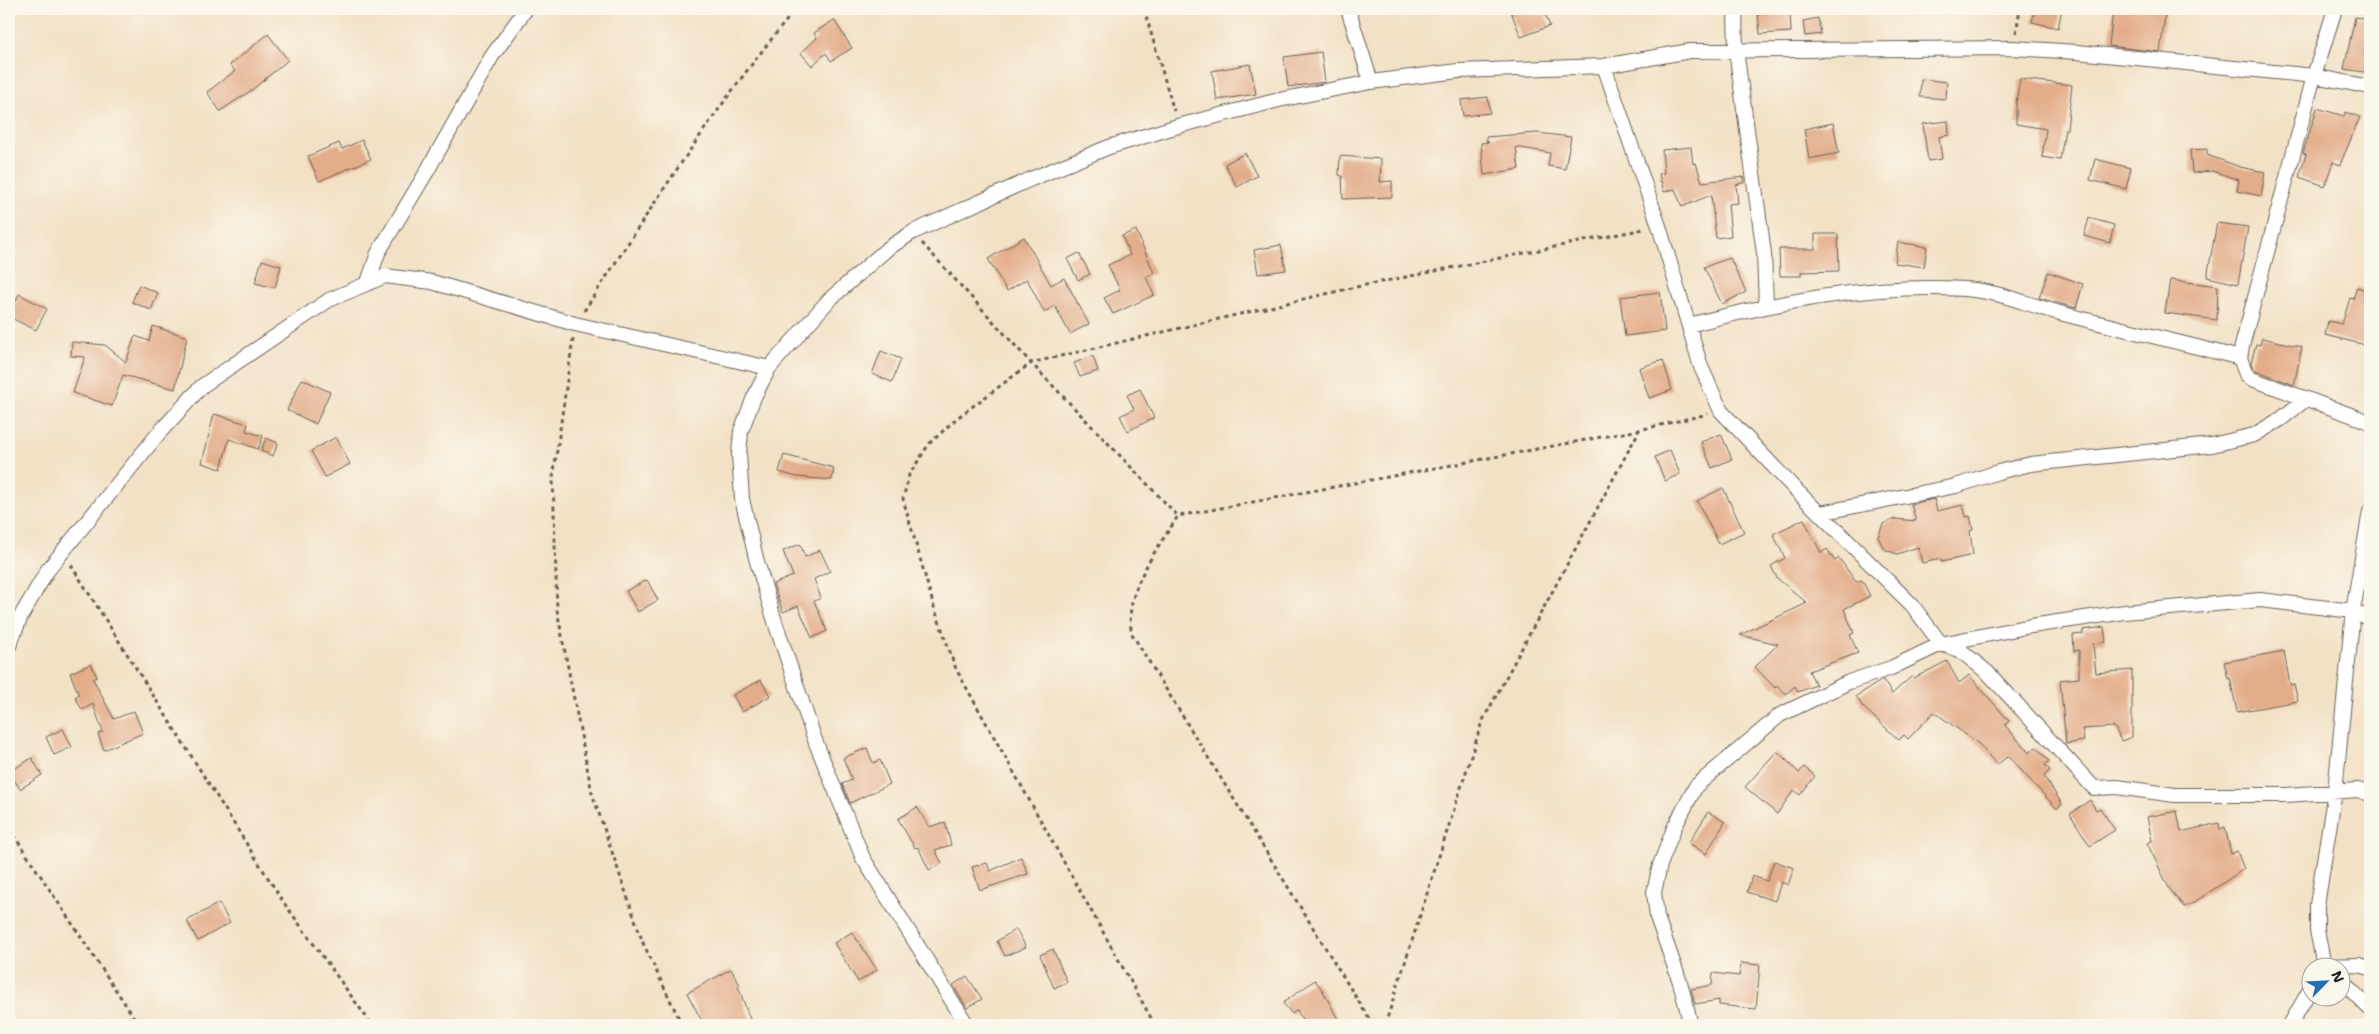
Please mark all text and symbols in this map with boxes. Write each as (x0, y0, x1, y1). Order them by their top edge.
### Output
north arrow (2302, 956, 2352, 1006)
text: N (2327, 968, 2348, 985)

